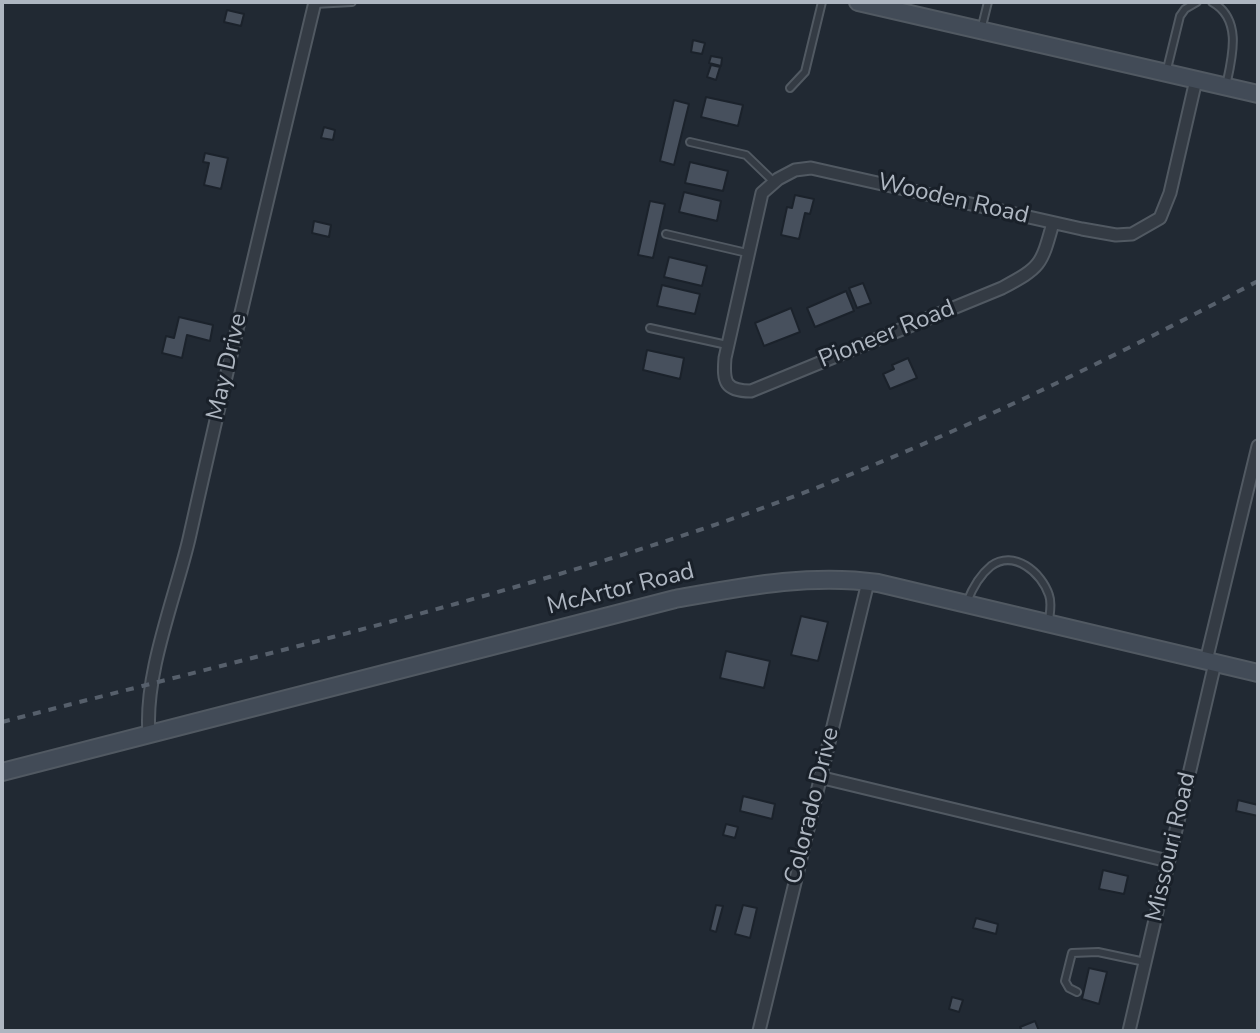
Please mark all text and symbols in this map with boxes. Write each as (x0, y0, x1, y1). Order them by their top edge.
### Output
street label: Wooden Road (875, 169, 1031, 231)
street label: Pioneer Road (815, 295, 959, 375)
street label: May Drive (202, 311, 254, 423)
street label: McArtor Road (544, 558, 698, 622)
street label: Colorado Drive (780, 725, 846, 887)
street label: Missouri Road (1141, 770, 1203, 924)

